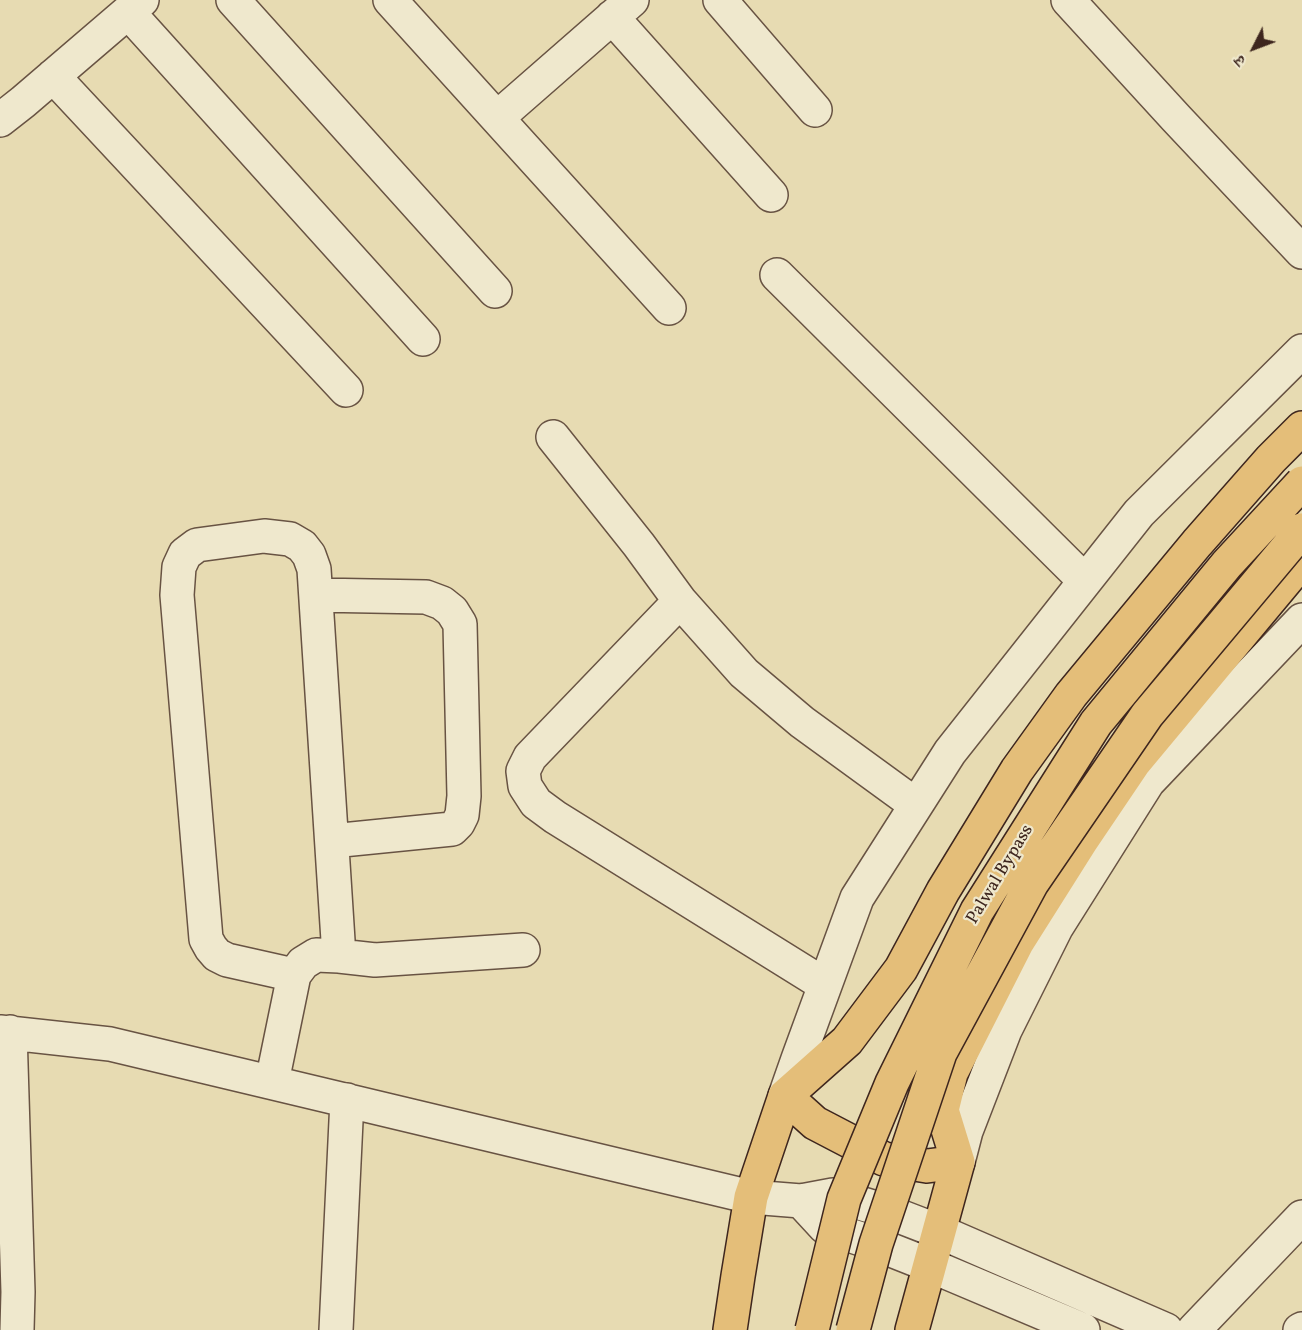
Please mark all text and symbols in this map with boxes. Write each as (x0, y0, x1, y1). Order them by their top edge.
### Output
north arrow (1224, 18, 1284, 78)
text: उ (1230, 50, 1252, 70)
street label: Palwal Bypass (963, 821, 1039, 929)

